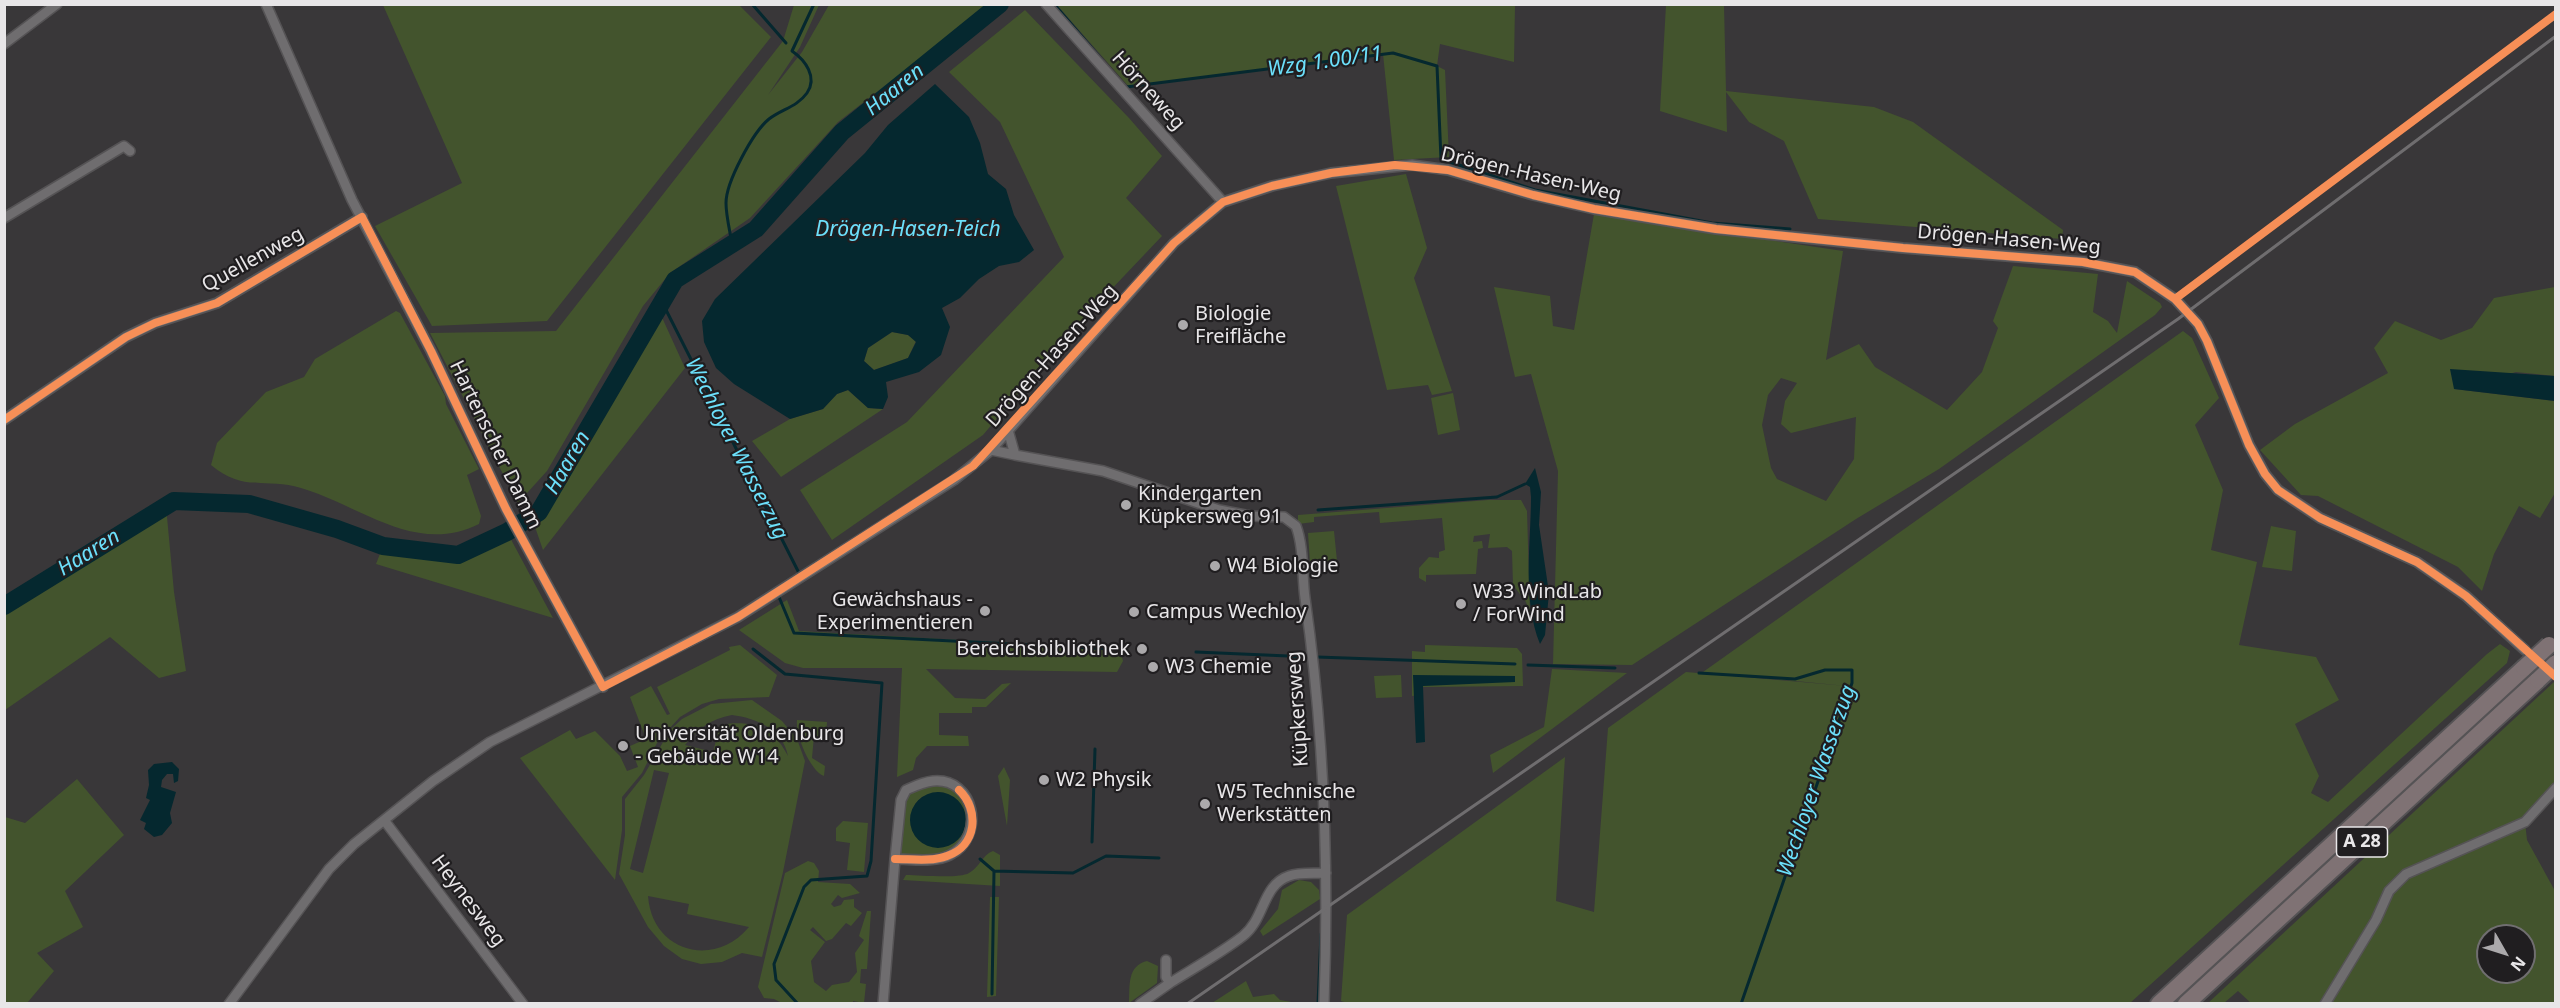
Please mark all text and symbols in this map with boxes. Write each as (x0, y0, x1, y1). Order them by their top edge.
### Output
water label: Wzg 1.00/11 (1266, 41, 1384, 83)
street label: Hörneweg (1106, 47, 1190, 135)
water label: Haaren (860, 59, 930, 121)
street label: Drögen-Hasen-Weg (1438, 143, 1624, 207)
water label: Drögen-Hasen-Teich (815, 217, 1001, 243)
street label: Drögen-Hasen-Weg (1916, 220, 2102, 260)
street label: Quellenweg (198, 222, 308, 298)
street label: Drögen-Hasen-Weg (981, 279, 1123, 433)
place label: Biologie Freifläche (1195, 302, 1286, 349)
marker: Biologie Freifläche (1176, 318, 1190, 332)
water label: Wechloyer Wasserzug (679, 354, 793, 544)
street label: Hartenscher Damm (444, 357, 546, 533)
water label: Haaren (540, 427, 596, 499)
place label: Kindergarten Küpkersweg 91 (1138, 482, 1282, 529)
marker: Kindergarten Küpkersweg 91 (1119, 498, 1133, 512)
water label: Haaren (53, 524, 125, 582)
place label: W4 Biologie (1227, 554, 1338, 578)
marker: W4 Biologie (1208, 559, 1222, 573)
place label: W33 WindLab / ForWind (1473, 580, 1602, 627)
place label: Gewächshaus - Experimentieren (817, 588, 973, 635)
marker: W33 WindLab / ForWind (1454, 597, 1468, 611)
place label: Campus Wechloy (1146, 600, 1306, 624)
marker: Gewächshaus - Experimentieren (978, 604, 992, 618)
marker: Campus Wechloy (1127, 605, 1141, 619)
place label: Bereichsbibliothek (956, 637, 1130, 661)
marker: Bereichsbibliothek (1135, 642, 1149, 656)
street label: Küpkersweg (1282, 650, 1314, 768)
place label: W3 Chemie (1165, 655, 1272, 679)
marker: W3 Chemie (1146, 660, 1160, 674)
water label: Wechloyer Wasserzug (1772, 682, 1862, 880)
place label: Universität Oldenburg - Gebäude W14 (635, 722, 844, 769)
marker: Universität Oldenburg - Gebäude W14 (616, 739, 630, 753)
place label: W2 Physik (1056, 768, 1151, 792)
marker: W2 Physik (1037, 773, 1051, 787)
place label: W5 Technische Werkstätten (1217, 780, 1356, 827)
marker: W5 Technische Werkstätten (1198, 797, 1212, 811)
road number: A 28 (2336, 827, 2388, 857)
street label: Heynesweg (426, 850, 510, 952)
north arrow (2476, 924, 2536, 984)
text: N (2506, 952, 2531, 976)

